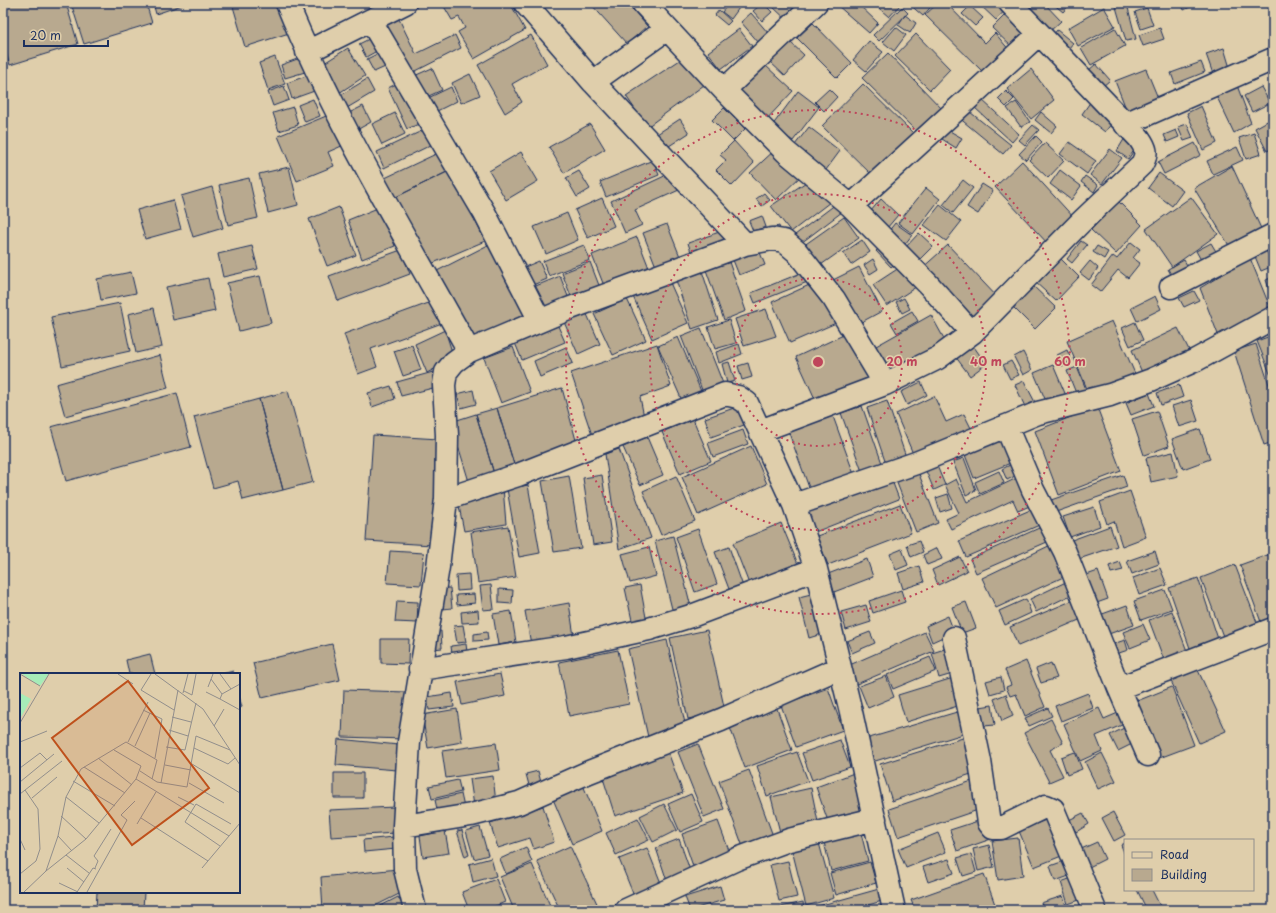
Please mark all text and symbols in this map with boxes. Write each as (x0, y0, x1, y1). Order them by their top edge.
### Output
scale bar (24, 22, 108, 48)
text: 20 m (30, 26, 61, 44)
text: 20 m (886, 352, 918, 370)
text: 40 m (970, 352, 1002, 370)
text: 60 m (1054, 352, 1086, 370)
centre of rings (811, 355, 825, 369)
inset map (20, 673, 240, 893)
legend (1124, 839, 1254, 891)
text: Road (1160, 845, 1189, 863)
text: Building (1160, 865, 1207, 883)

